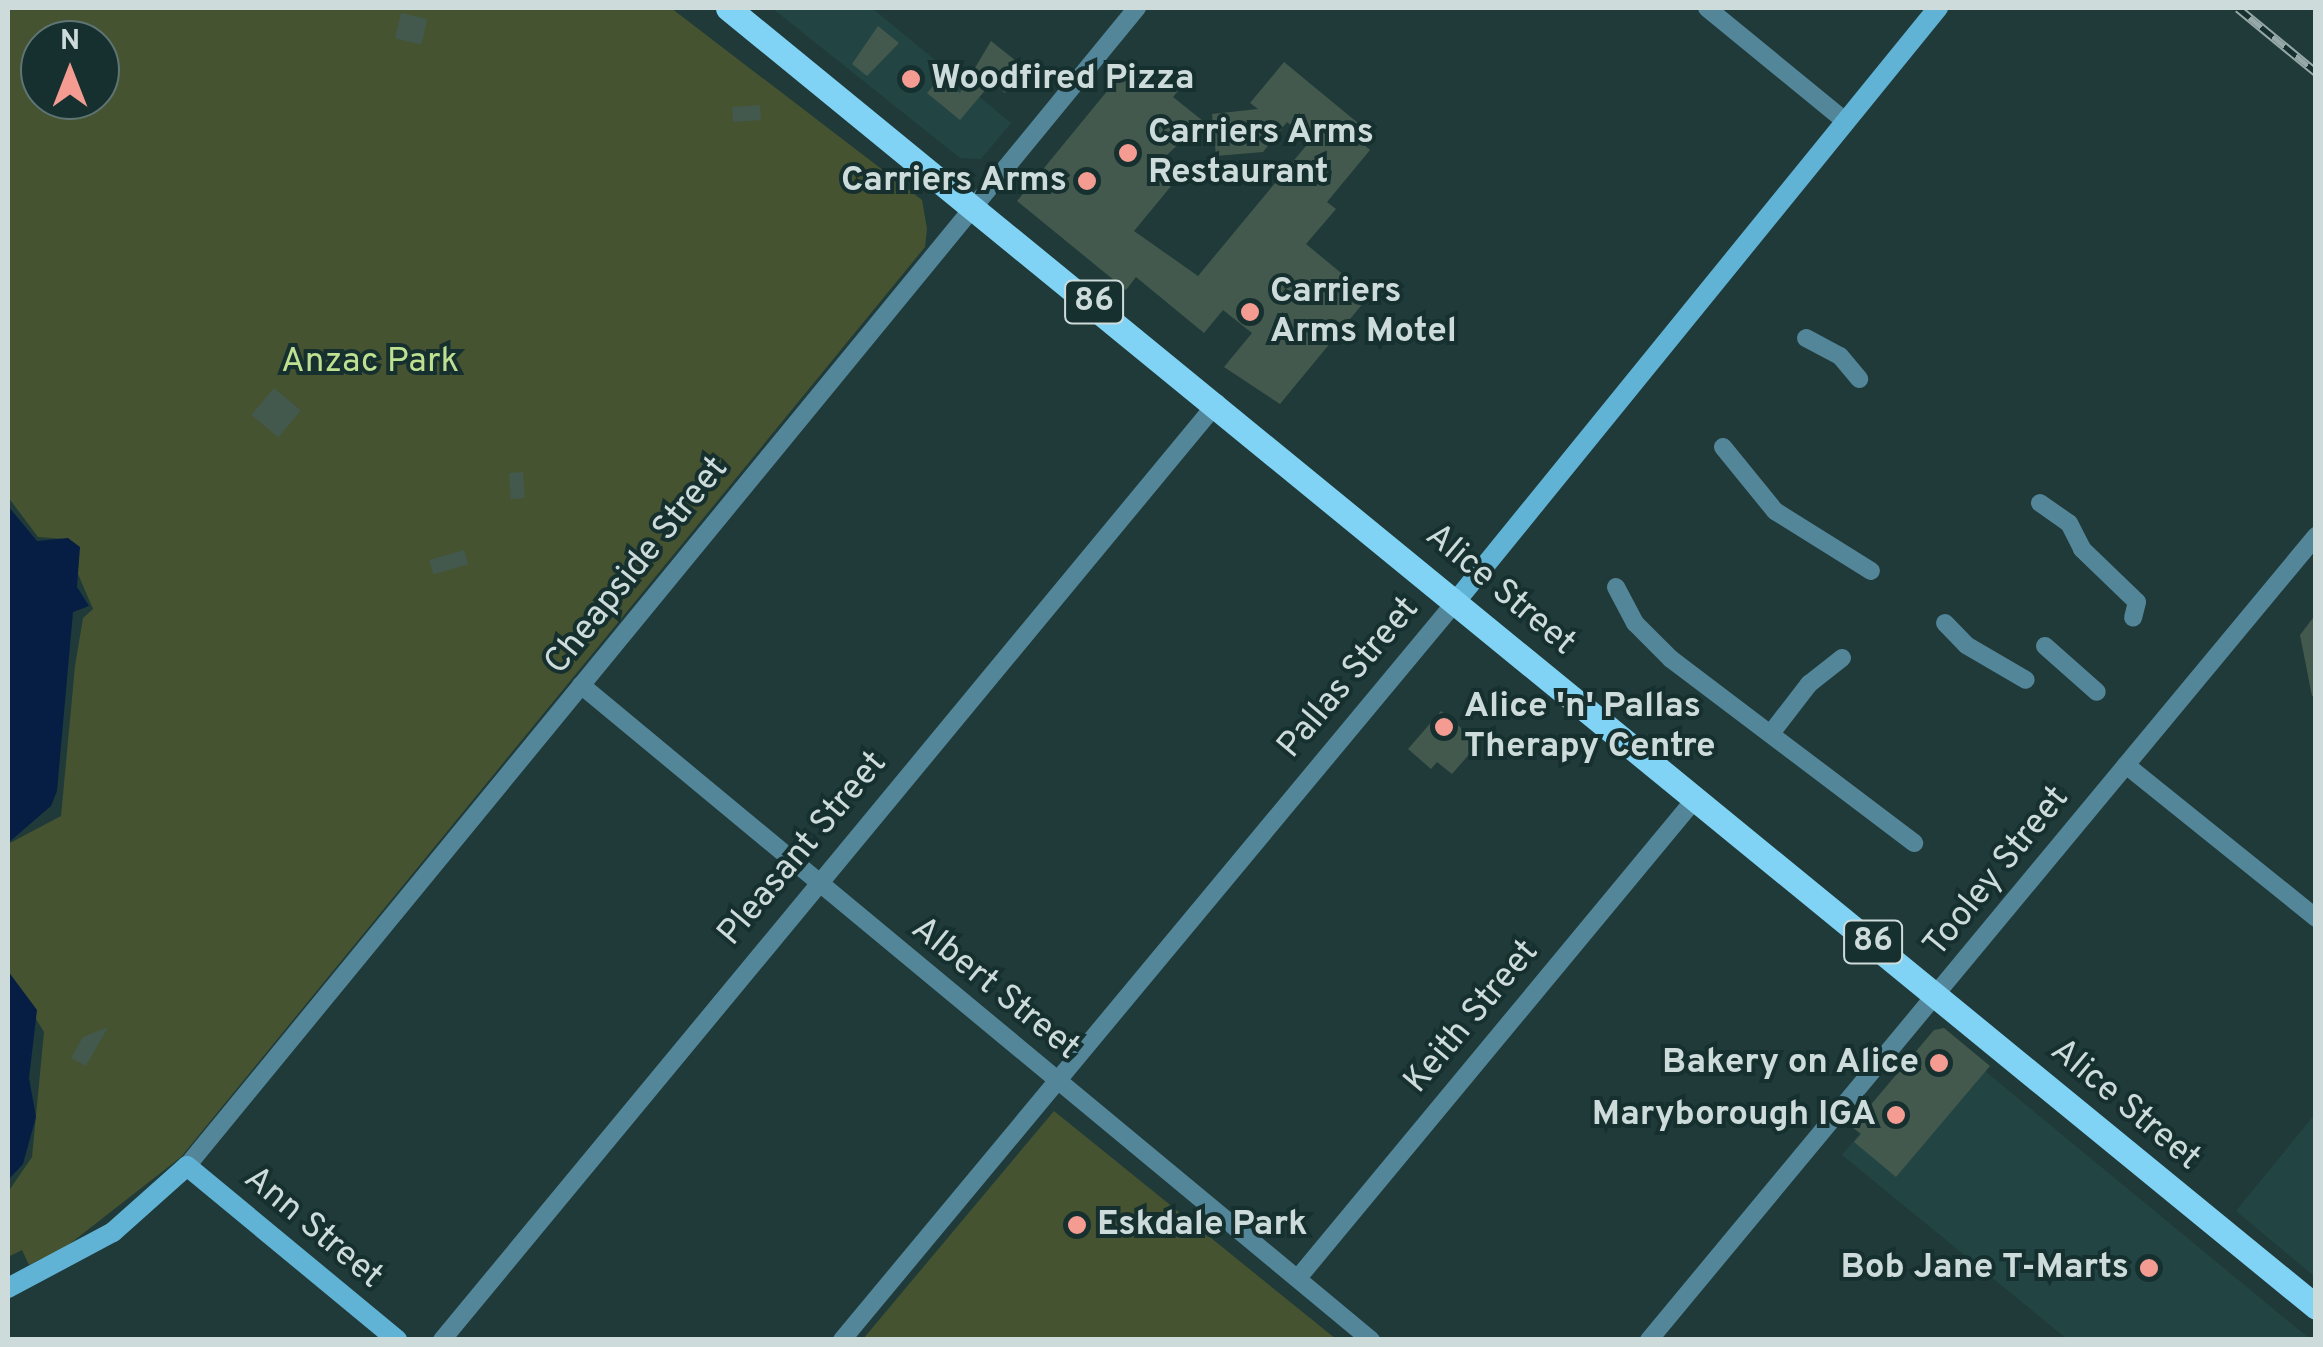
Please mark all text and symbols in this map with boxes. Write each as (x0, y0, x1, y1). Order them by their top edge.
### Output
north arrow (20, 20, 120, 120)
text: N (60, 24, 80, 60)
place label: Woodfired Pizza (931, 58, 1194, 100)
marker: Woodfired Pizza (900, 68, 922, 90)
place label: Carriers Arms Restaurant (1148, 112, 1375, 194)
marker: Carriers Arms Restaurant (1117, 142, 1139, 164)
place label: Carriers Arms (840, 160, 1067, 202)
marker: Carriers Arms (1076, 170, 1098, 192)
place label: Carriers Arms Motel (1270, 271, 1457, 353)
road number: 86 (1064, 275, 1124, 329)
marker: Carriers Arms Motel (1239, 301, 1261, 323)
park label: Anzac Park (281, 341, 459, 383)
street label: Cheapside Street (536, 449, 738, 683)
street label: Alice Street (1416, 515, 1584, 665)
street label: Pallas Street (1269, 589, 1429, 767)
place label: Alice 'n' Pallas Therapy Centre (1464, 686, 1715, 768)
marker: Alice 'n' Pallas Therapy Centre (1433, 716, 1455, 738)
street label: Pleasant Street (710, 743, 896, 955)
street label: Tooley Street (1915, 778, 2079, 966)
street label: Albert Street (902, 908, 1088, 1070)
road number: 86 (1843, 915, 1903, 969)
street label: Keith Street (1396, 932, 1548, 1102)
street label: Alice Street (2041, 1030, 2209, 1180)
place label: Bakery on Alice (1661, 1042, 1919, 1084)
marker: Bakery on Alice (1928, 1052, 1950, 1074)
place label: Maryborough IGA (1592, 1094, 1876, 1136)
marker: Maryborough IGA (1885, 1104, 1907, 1126)
street label: Ann Street (235, 1158, 391, 1298)
place label: Eskdale Park (1097, 1204, 1308, 1246)
marker: Eskdale Park (1066, 1214, 1088, 1236)
place label: Bob Jane T-Marts (1840, 1247, 2129, 1289)
marker: Bob Jane T-Marts (2138, 1257, 2160, 1279)

